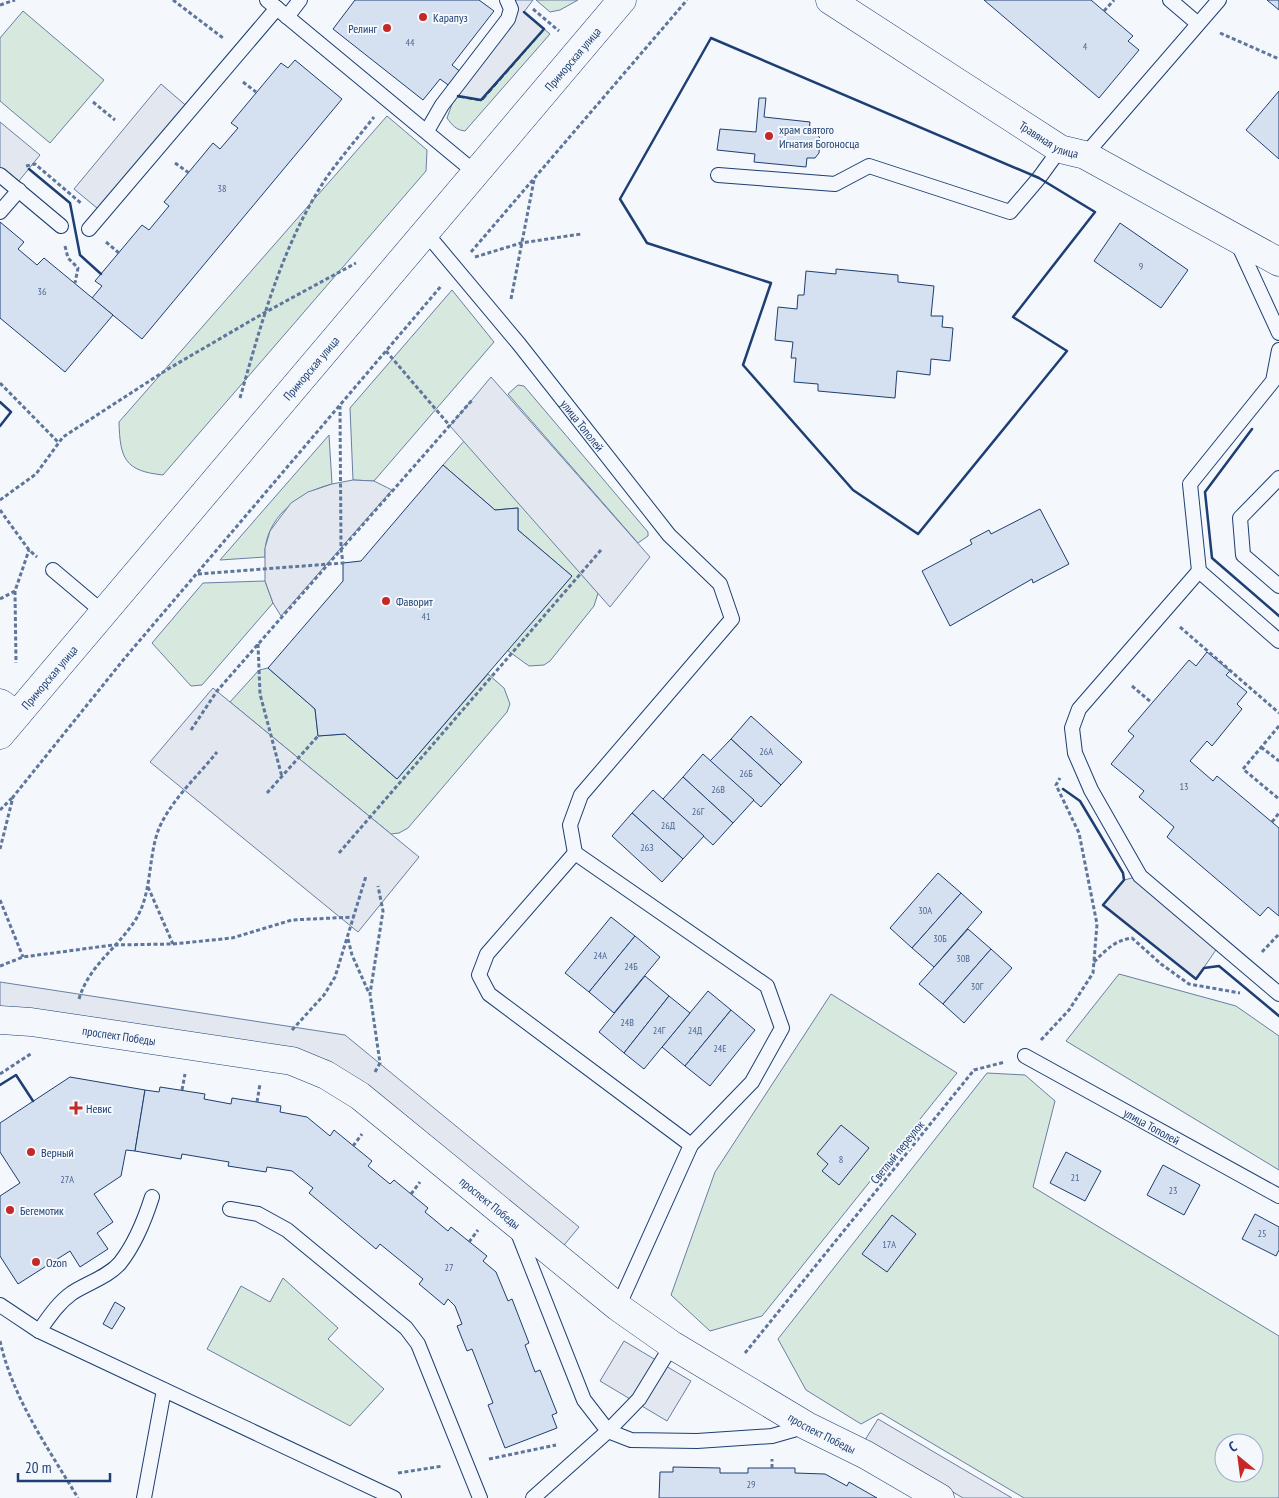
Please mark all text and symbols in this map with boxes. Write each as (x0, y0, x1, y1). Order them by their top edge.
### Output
place label: Карапуз (433, 10, 468, 25)
marker: Карапуз (417, 11, 429, 23)
place label: Релинг (348, 21, 377, 36)
marker: Релинг (381, 22, 393, 34)
street label: Приморская улица (541, 24, 604, 94)
house number: 44 (406, 36, 415, 49)
house number: 4 (1083, 40, 1088, 53)
street label: Травяная улица (1017, 117, 1080, 161)
place label: храм святого Игнатия Богоносца (779, 122, 859, 151)
marker: храм святого Игнатия Богоносца (763, 130, 775, 142)
house number: 38 (218, 182, 227, 195)
house number: 9 (1139, 260, 1143, 273)
house number: 36 (38, 285, 47, 298)
street label: Приморская улица (279, 333, 342, 403)
street label: улица Тополей (558, 396, 608, 454)
place label: Фаворит (396, 594, 433, 609)
marker: Фаворит (380, 595, 392, 607)
house number: 41 (422, 610, 431, 623)
street label: Приморская улица (18, 642, 80, 712)
house number: 26А (759, 745, 773, 758)
house number: 26Б (739, 767, 753, 780)
house number: 13 (1180, 780, 1189, 793)
house number: 26В (711, 783, 725, 796)
house number: 26Г (692, 805, 705, 818)
house number: 26Д (661, 819, 676, 832)
house number: 26З (640, 841, 654, 854)
house number: 30А (918, 904, 932, 917)
house number: 30Б (933, 932, 947, 945)
house number: 24А (593, 949, 607, 962)
house number: 30В (956, 952, 970, 965)
house number: 24Б (624, 960, 638, 973)
house number: 30Г (971, 980, 984, 993)
house number: 24В (620, 1016, 634, 1029)
street label: проспект Победы (81, 1022, 157, 1048)
house number: 24Г (653, 1024, 666, 1037)
house number: 24Д (688, 1024, 703, 1037)
house number: 24Е (713, 1042, 727, 1055)
place label: Невис (86, 1101, 112, 1116)
marker: Невис (70, 1102, 82, 1114)
street label: улица Тополей (1121, 1105, 1183, 1147)
street label: Светлый переулок (867, 1117, 927, 1187)
place label: Верный (41, 1145, 74, 1160)
marker: Верный (25, 1146, 37, 1158)
house number: 8 (839, 1153, 843, 1166)
house number: 21 (1071, 1171, 1080, 1184)
house number: 27А (60, 1173, 74, 1186)
street label: проспект Победы (457, 1173, 524, 1232)
house number: 23 (1169, 1184, 1178, 1197)
place label: Бегемотик (20, 1203, 64, 1218)
marker: Бегемотик (4, 1204, 16, 1216)
house number: 25 (1258, 1227, 1267, 1240)
house number: 17А (882, 1238, 896, 1251)
place label: Ozon (46, 1255, 67, 1270)
marker: Ozon (30, 1256, 42, 1268)
house number: 27 (445, 1261, 454, 1274)
street label: проспект Победы (786, 1409, 858, 1456)
north arrow (1214, 1433, 1264, 1483)
text: С (1226, 1437, 1240, 1456)
scale bar (18, 1450, 110, 1482)
text: 20 m (25, 1458, 51, 1477)
house number: 29 (747, 1478, 756, 1491)

